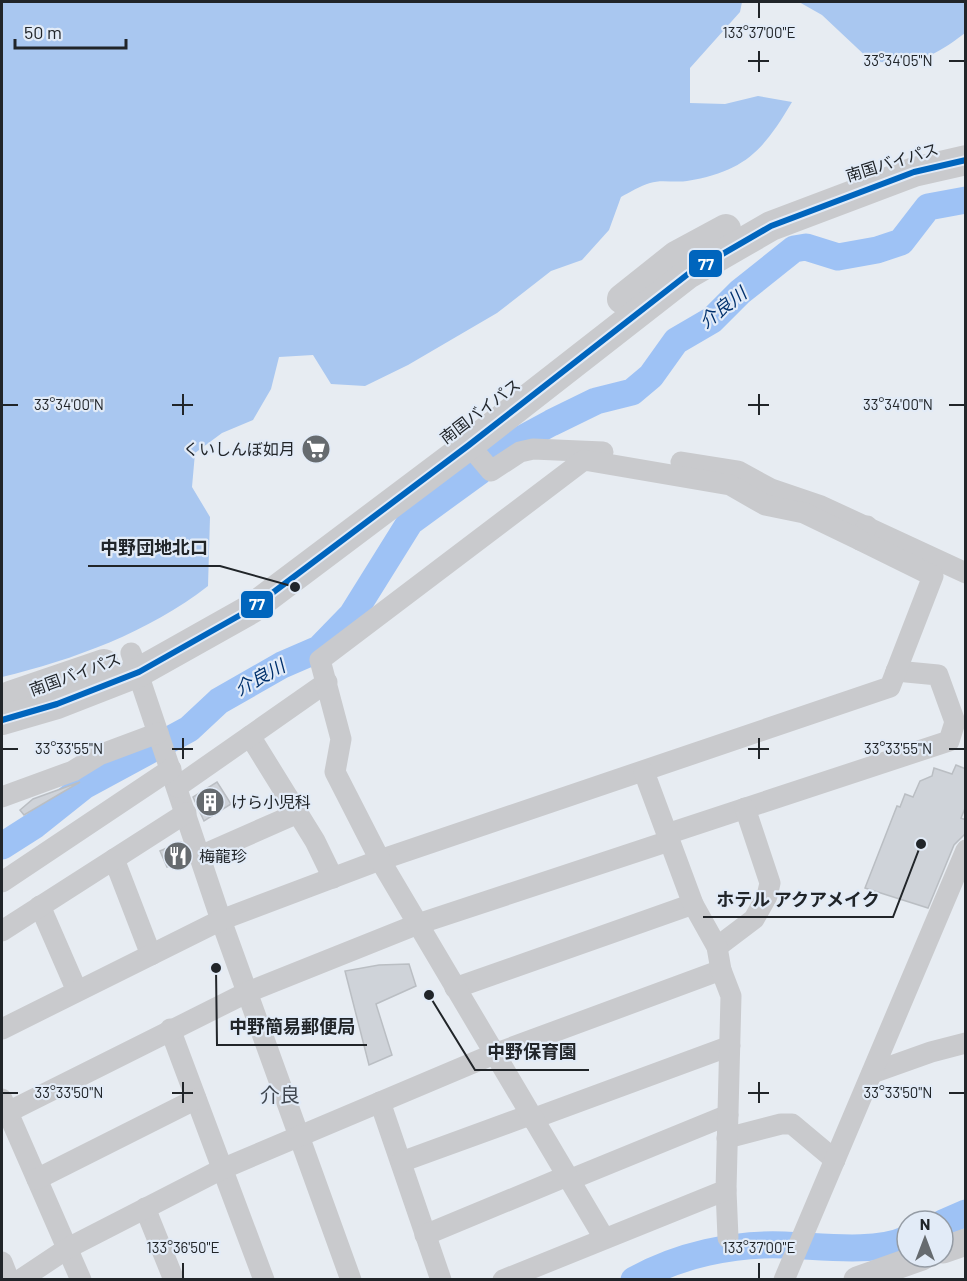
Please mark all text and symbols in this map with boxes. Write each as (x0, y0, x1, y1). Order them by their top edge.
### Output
scale bar (15, 12, 126, 50)
text: 50 m (24, 21, 62, 43)
text: 133°37'00"E (722, 23, 796, 41)
text: 33°34'05"N (863, 51, 933, 69)
street label: 南国バイパス (843, 138, 940, 185)
line badge: 77 (688, 249, 723, 278)
text: 77 (698, 254, 714, 273)
water label: 介良川 (694, 281, 752, 333)
street label: 南国バイパス (436, 374, 524, 447)
text: 33°34'00"N (34, 395, 104, 413)
text: 33°34'00"N (863, 395, 933, 413)
supermarket icon: くいしんぼ如月 (300, 433, 332, 465)
place label: くいしんぼ如月 (183, 439, 295, 458)
callout: 中野団地北口 (88, 530, 220, 566)
text: 中野団地北口 (100, 536, 208, 558)
line badge: 77 (240, 590, 274, 619)
text: 77 (249, 594, 265, 613)
street label: 南国バイパス (27, 648, 123, 699)
water label: 介良川 (231, 653, 290, 700)
text: 33°33'55"N (35, 739, 103, 757)
text: 33°33'55"N (864, 739, 932, 757)
building icon: けら小児科 (194, 786, 226, 818)
place label: けら小児科 (231, 792, 311, 811)
restaurant icon: 梅龍珍 (162, 840, 194, 872)
place label: 梅龍珍 (199, 846, 247, 865)
callout: ホテル アクアメイク (703, 881, 893, 917)
text: ホテル アクアメイク (716, 888, 880, 910)
callout: 中野簡易郵便局 (217, 1009, 367, 1045)
text: 中野簡易郵便局 (229, 1015, 355, 1037)
callout: 中野保育園 (475, 1034, 589, 1070)
text: 中野保育園 (487, 1040, 577, 1062)
district label: 介良 (260, 1082, 300, 1106)
text: 33°33'50"N (35, 1083, 103, 1101)
text: 33°33'50"N (864, 1083, 932, 1101)
north arrow (895, 1209, 955, 1269)
text: N (920, 1214, 930, 1233)
text: 133°36'50"E (146, 1238, 220, 1256)
text: 133°37'00"E (722, 1238, 796, 1256)

